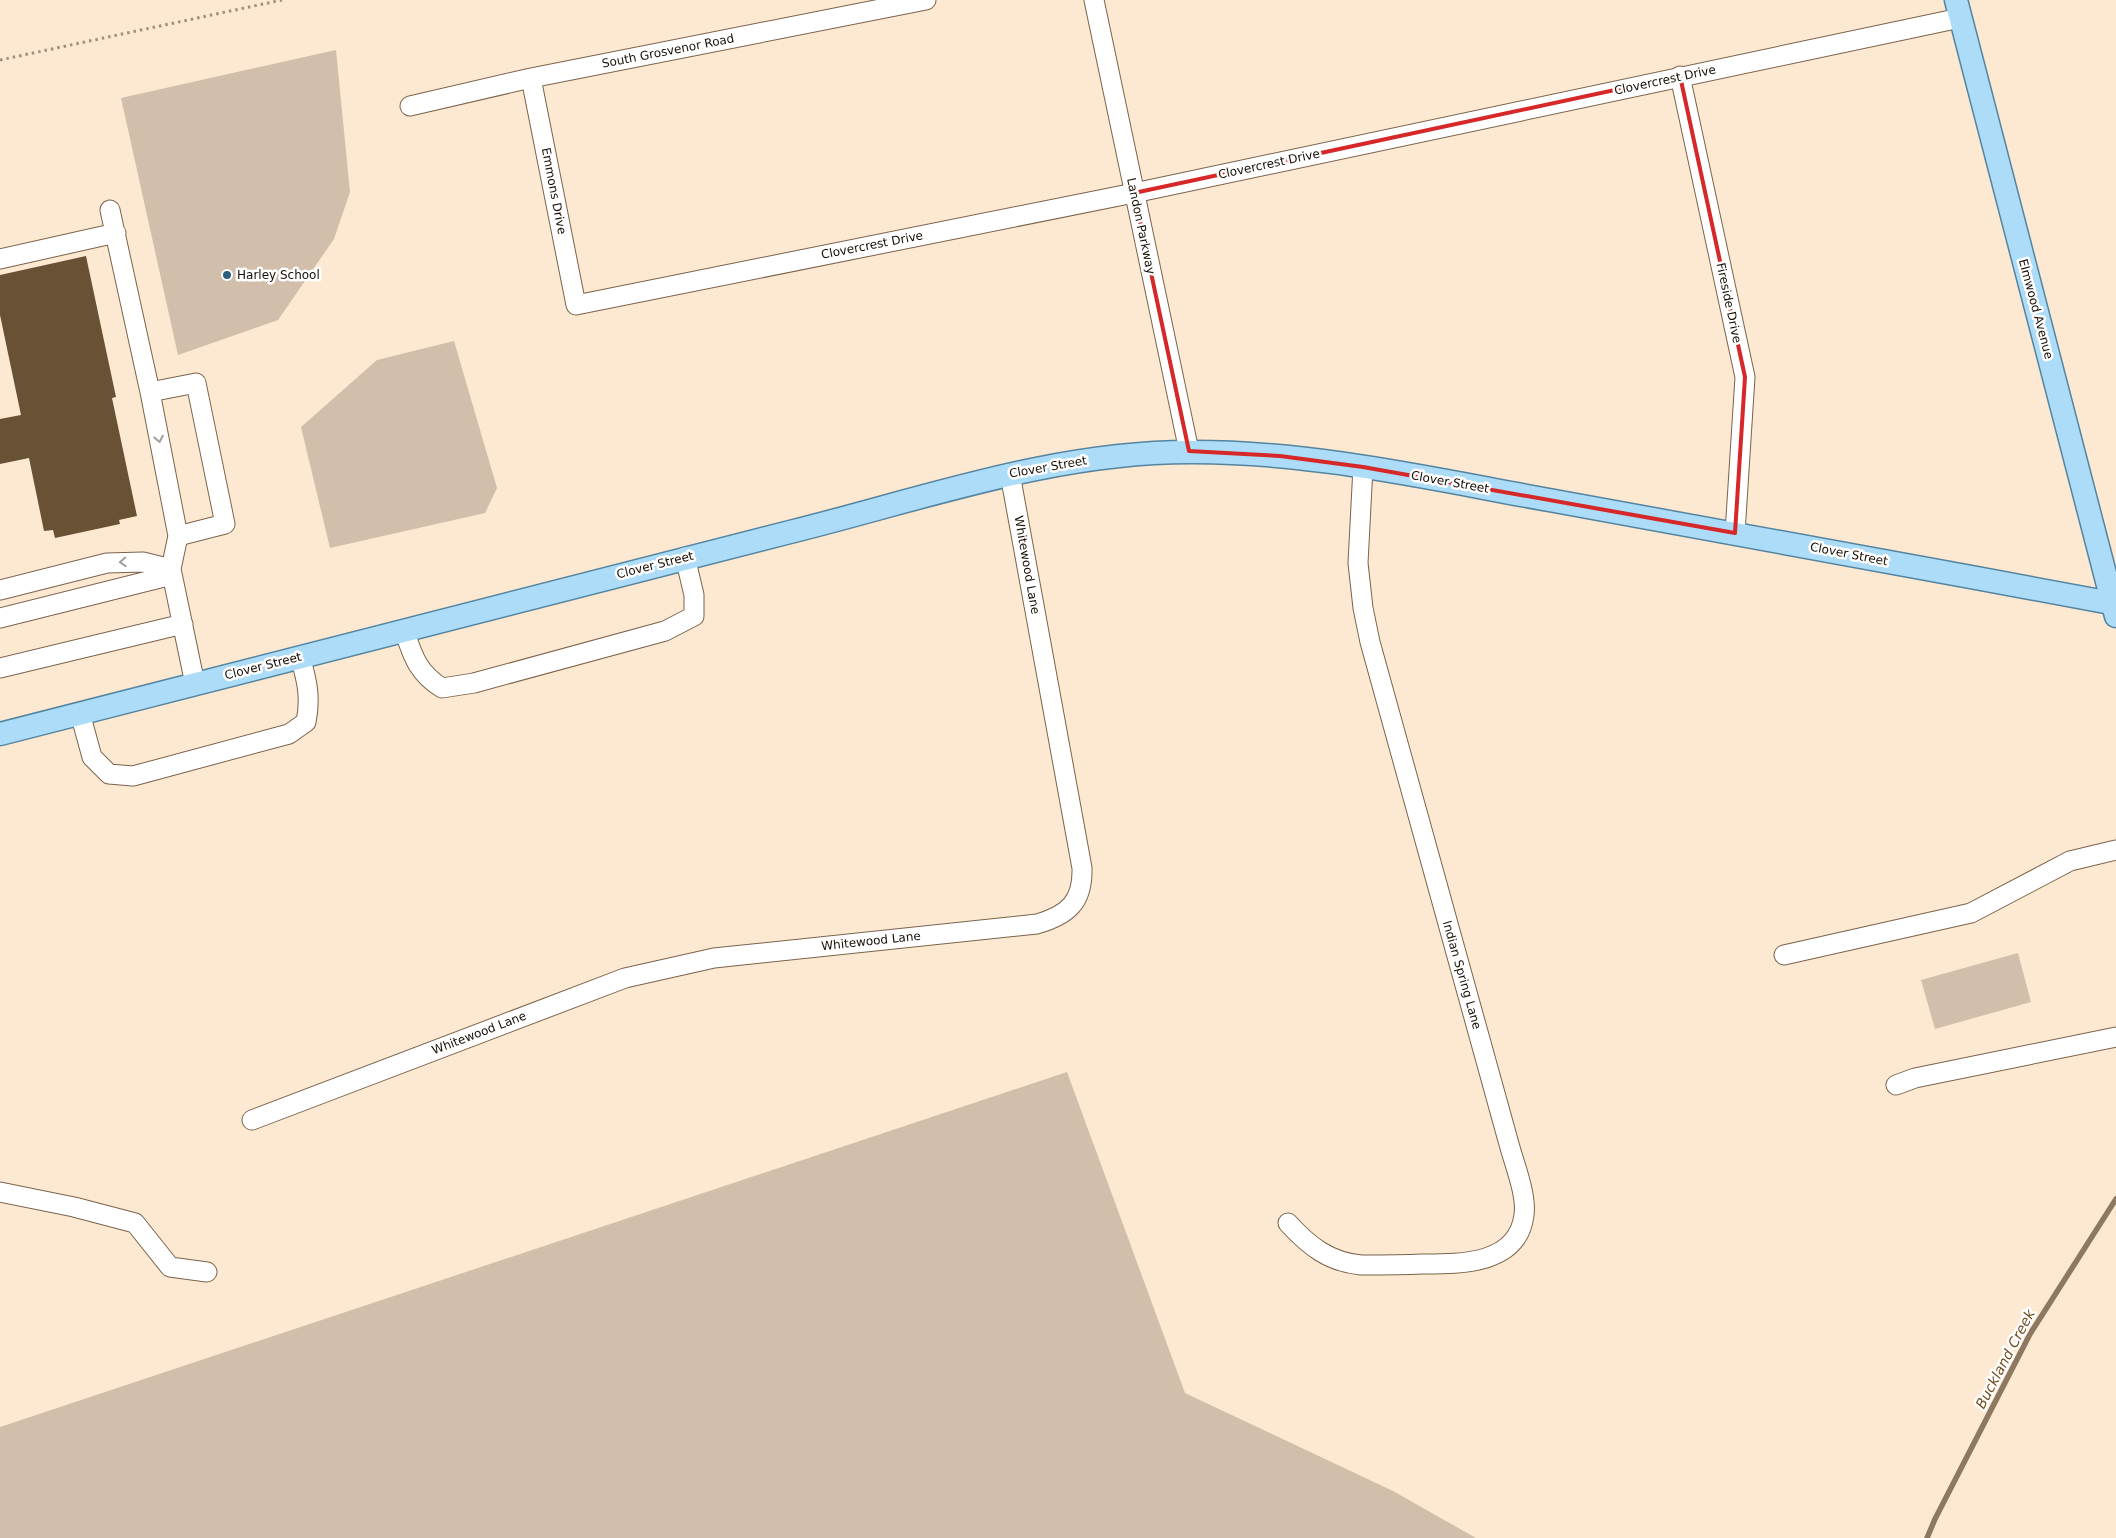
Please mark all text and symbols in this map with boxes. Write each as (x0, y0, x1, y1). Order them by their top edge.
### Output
street label: South Grosvenor Road (601, 31, 735, 71)
street label: Clovercrest Drive (1613, 62, 1717, 98)
street label: Emmons Drive (539, 146, 569, 236)
street label: Clovercrest Drive (1217, 146, 1321, 182)
street label: Landon Parkway (1124, 177, 1158, 275)
street label: Clovercrest Drive (820, 228, 924, 262)
street label: Elmwood Avenue (2016, 257, 2056, 361)
street label: Fireside Drive (1714, 262, 1744, 344)
place label: Harley School (237, 268, 320, 282)
marker: Harley School (221, 269, 233, 281)
one-way arrow (153, 435, 164, 444)
street label: Clover Street (1008, 453, 1088, 481)
street label: Clover Street (1410, 468, 1490, 496)
street label: Whitewood Lane (1011, 515, 1043, 615)
street label: Clover Street (1809, 540, 1889, 568)
street label: Clover Street (615, 549, 695, 581)
one-way arrow (119, 557, 127, 568)
street label: Clover Street (223, 650, 303, 682)
street label: Indian Spring Lane (1440, 919, 1484, 1031)
street label: Whitewood Lane (821, 929, 921, 953)
street label: Whitewood Lane (430, 1009, 528, 1057)
water label: Buckland Creek (1972, 1306, 2038, 1411)

